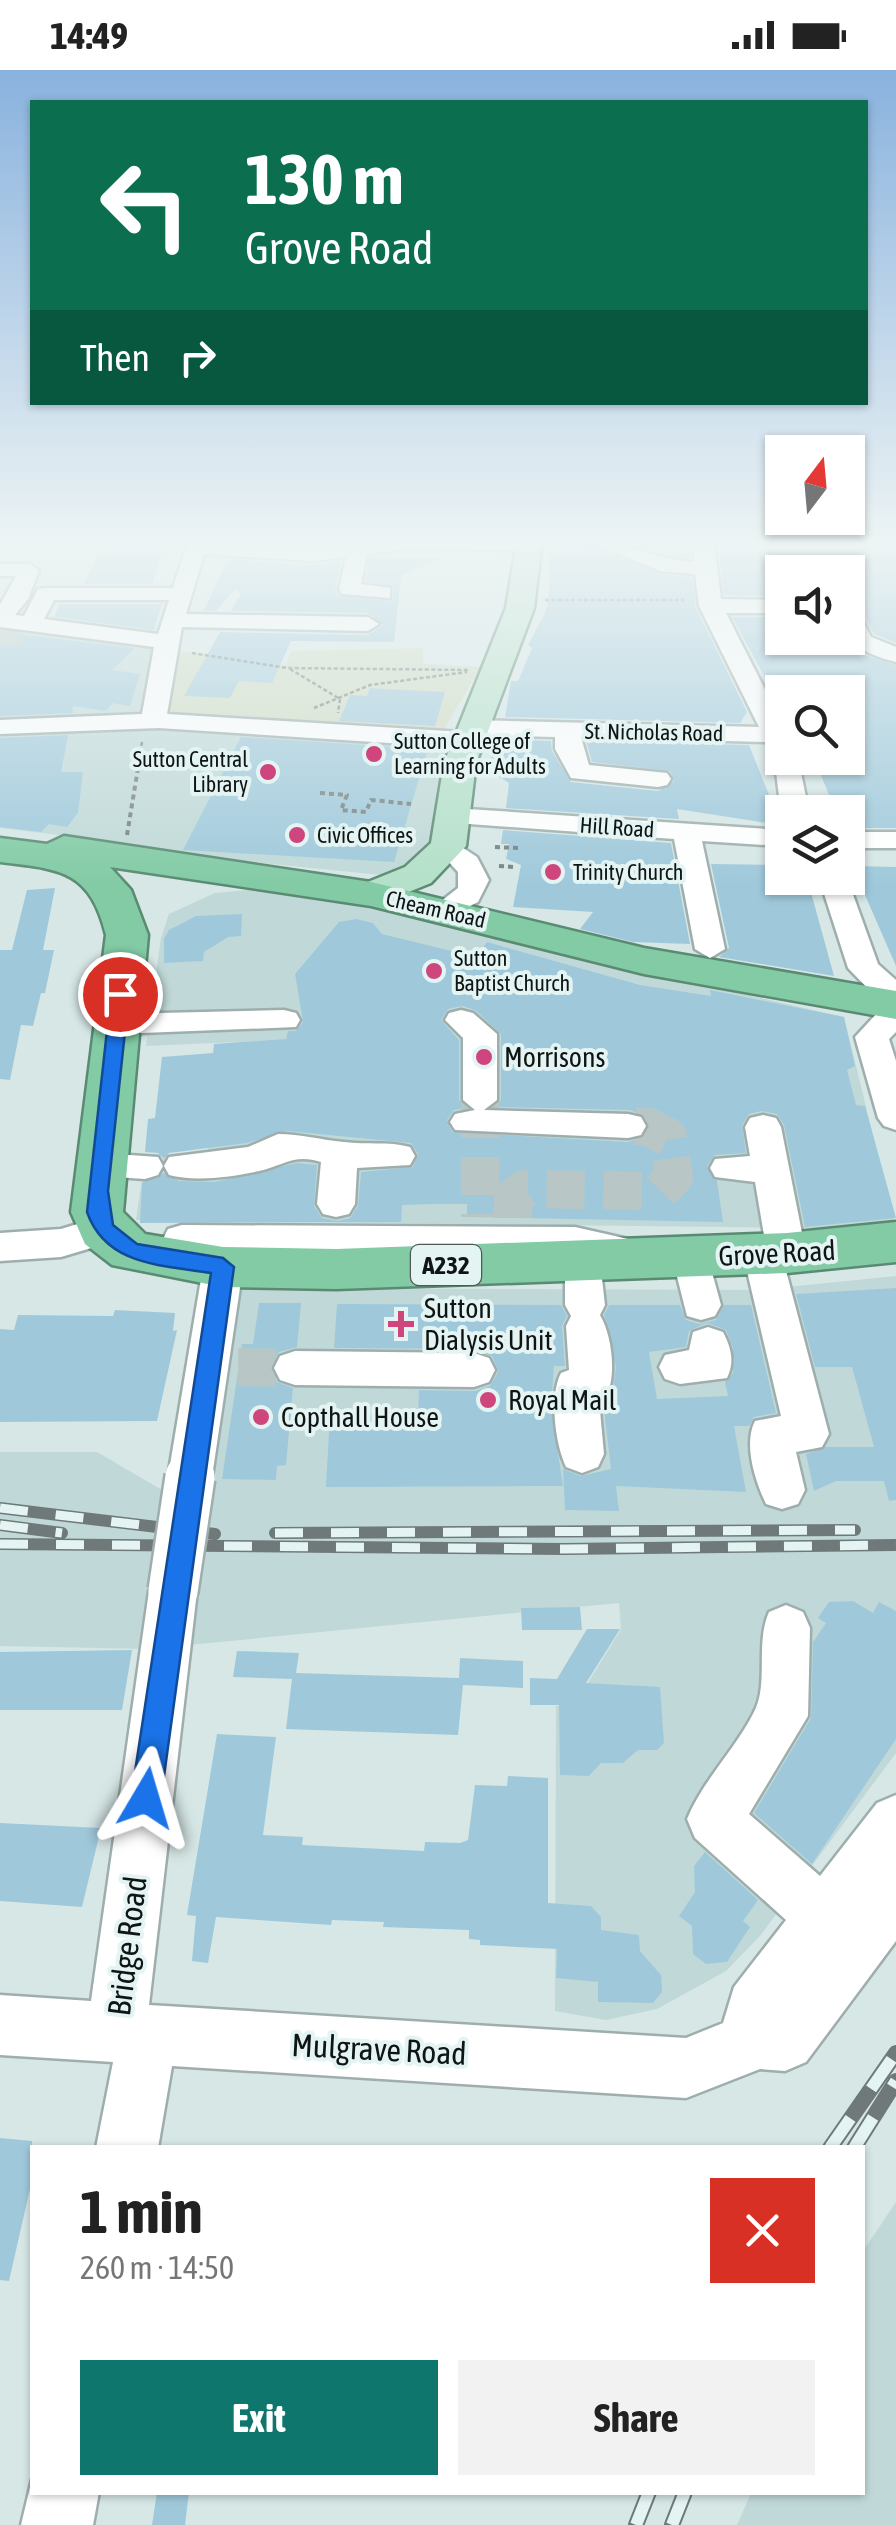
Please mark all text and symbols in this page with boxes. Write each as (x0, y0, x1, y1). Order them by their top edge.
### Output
text: 14:49 (50, 14, 128, 57)
text: 130 m (245, 139, 404, 219)
icon: left (80, 140, 210, 270)
text: Grove Road (245, 222, 433, 274)
icon: right (170, 330, 225, 385)
text: Then (80, 336, 150, 379)
north arrow (765, 435, 865, 535)
map controls (765, 435, 865, 895)
button: sound (765, 555, 865, 655)
button: search (765, 675, 865, 775)
street label: St. Nicholas Road (585, 718, 723, 746)
place label: Sutton College of Learning for Adults (394, 728, 546, 779)
marker: Sutton College of Learning for Adults (363, 743, 385, 765)
place label: Sutton Central Library (133, 746, 248, 797)
marker: Sutton Central Library (257, 761, 279, 783)
button: layers (765, 795, 865, 895)
street label: Hill Road (579, 811, 655, 843)
place label: Civic Offices (317, 822, 413, 848)
marker: Civic Offices (286, 824, 308, 846)
place label: Trinity Church (573, 859, 684, 885)
marker: Trinity Church (542, 861, 564, 883)
street label: Cheam Road (384, 885, 488, 933)
place label: Sutton Baptist Church (454, 945, 570, 996)
pin (78, 952, 163, 1037)
marker: Sutton Baptist Church (423, 960, 445, 982)
icon: arrive (93, 967, 148, 1022)
place label: Morrisons (504, 1041, 605, 1073)
marker: Morrisons (473, 1046, 495, 1068)
street label: Grove Road (718, 1234, 836, 1272)
road number: A232 (411, 1245, 481, 1285)
place label: Sutton Dialysis Unit (424, 1292, 552, 1356)
marker: Sutton Dialysis Unit (388, 1311, 414, 1337)
place label: Royal Mail (508, 1384, 617, 1416)
marker: Royal Mail (477, 1389, 499, 1411)
place label: Copthall House (281, 1401, 439, 1433)
marker: Copthall House (250, 1406, 272, 1428)
position arrow (94, 1746, 198, 1850)
street label: Bridge Road (100, 1874, 154, 2018)
street label: Mulgrave Road (291, 2026, 467, 2072)
text: 1 min (80, 2177, 203, 2246)
button: close (710, 2178, 815, 2283)
text: 260 m · 14:50 (80, 2249, 234, 2286)
button: Exit (80, 2360, 438, 2475)
button: Share (458, 2360, 815, 2475)

